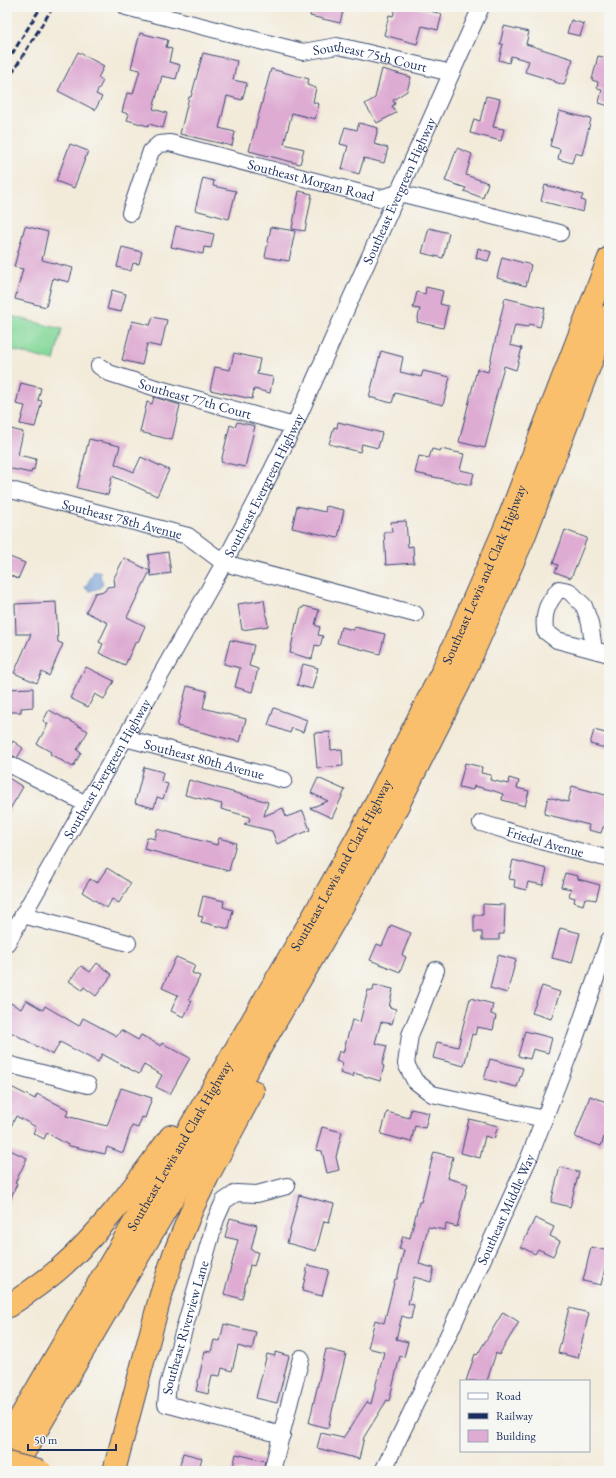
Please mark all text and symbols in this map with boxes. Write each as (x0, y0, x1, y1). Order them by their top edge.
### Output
street label: Southeast 75th Court (311, 37, 429, 76)
street label: Southeast Evergreen Highway (358, 114, 440, 267)
street label: Southeast Morgan Road (246, 155, 377, 205)
street label: Southeast 77th Court (136, 374, 254, 423)
street label: Southeast Evergreen Highway (220, 410, 308, 560)
street label: Southeast Lewis and Clark Highway (437, 481, 530, 667)
street label: Southeast 78th Avenue (60, 495, 185, 543)
street label: Southeast Evergreen Highway (59, 694, 155, 842)
street label: Southeast 80th Avenue (142, 734, 267, 784)
street label: Southeast Lewis and Clark Highway (286, 775, 396, 954)
street label: Friedel Avenue (504, 822, 586, 861)
street label: Southeast Lewis and Clark Highway (122, 1057, 236, 1234)
street label: Southeast Middle Way (472, 1150, 539, 1268)
street label: Southeast Riverview Lane (158, 1258, 213, 1395)
legend (460, 1380, 590, 1452)
text: Road (496, 1388, 522, 1404)
text: Railway (496, 1408, 534, 1424)
scale bar (28, 1426, 116, 1452)
text: Building (496, 1428, 537, 1444)
text: 50 m (34, 1432, 58, 1448)

